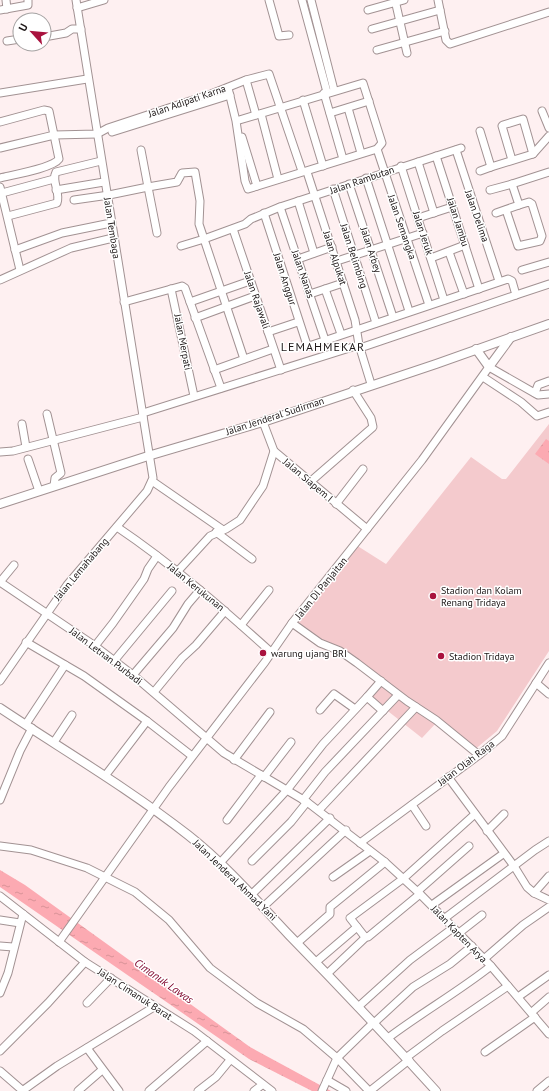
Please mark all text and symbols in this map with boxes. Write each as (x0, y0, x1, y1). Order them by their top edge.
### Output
north arrow (12, 12, 52, 52)
text: U (15, 21, 31, 34)
street label: Jalan Adipati Karna (146, 82, 228, 121)
street label: Jalan Rambutan (327, 163, 396, 197)
street label: Jalan Delima (462, 187, 492, 244)
street label: Jalan Semangka (384, 192, 419, 261)
street label: Jalan Jambu (444, 195, 472, 248)
street label: Jalan Tembaga (101, 196, 123, 260)
street label: Jalan Jeruk (409, 208, 436, 257)
street label: Jalan Belimbing (337, 221, 371, 290)
street label: Jalan Arbey (357, 224, 385, 275)
street label: Jalan Alpukat (320, 228, 350, 287)
street label: Jalan Nanas (288, 247, 317, 300)
street label: Jalan Anggur (270, 250, 300, 307)
street label: Jalan Rajawali (241, 268, 273, 331)
street label: Jalan Merpati (171, 312, 195, 371)
district label: LEMAHMEKAR (281, 339, 365, 354)
street label: Jalan Jenderal Sudirman (223, 394, 326, 438)
street label: Jalan Siapem I (280, 455, 336, 505)
street label: Jalan Lemahabang (50, 535, 111, 604)
street label: Jalan DI Panjaitan (291, 554, 350, 622)
street label: Jalan Kerukunan (164, 559, 227, 614)
place label: Stadion dan Kolam Renang Tridaya (441, 584, 522, 609)
marker: Stadion dan Kolam Renang Tridaya (428, 591, 438, 601)
street label: Jalan Letnan Purbadi (66, 624, 145, 688)
place label: warung ujang BRI (271, 647, 347, 660)
marker: warung ujang BRI (258, 648, 268, 658)
place label: Stadion Tridaya (449, 650, 514, 663)
marker: Stadion Tridaya (436, 651, 446, 661)
street label: Jalan Olah Raga (434, 737, 497, 789)
street label: Jalan Jenderal Ahmad Yani (190, 836, 280, 923)
street label: Jalan Kapten Arya (428, 902, 490, 966)
water label: Cimanuk Lawas (132, 955, 197, 1007)
street label: Jalan Cimanuk Barat (95, 965, 175, 1023)

